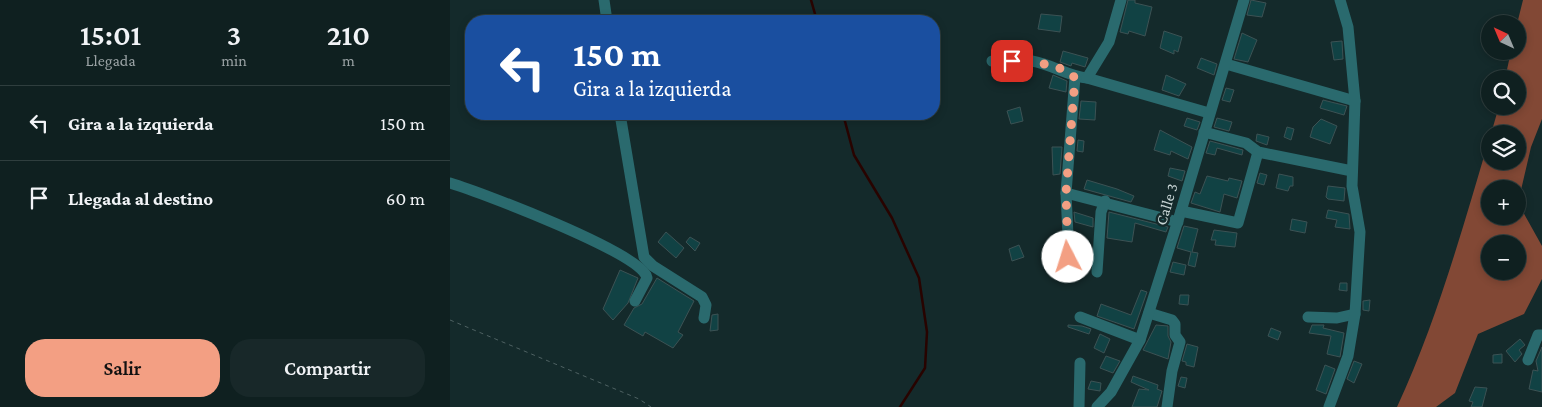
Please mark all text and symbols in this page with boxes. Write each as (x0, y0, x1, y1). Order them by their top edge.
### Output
north arrow (1481, 15, 1526, 60)
map controls (1481, 15, 1526, 280)
text: 15:01 (80, 18, 141, 51)
text: 3 (227, 18, 241, 51)
text: 210 (327, 18, 370, 51)
icon: left (490, 35, 555, 100)
text: 150 m (573, 35, 661, 74)
pin (991, 40, 1033, 82)
icon: arrive (998, 47, 1026, 75)
text: Llegada (86, 52, 136, 69)
text: min (221, 52, 247, 69)
text: m (342, 52, 355, 69)
button: search (1481, 70, 1526, 115)
text: Gira a la izquierda (573, 76, 731, 101)
icon: left (25, 109, 53, 137)
text: Gira a la izquierda (68, 113, 214, 134)
text: 150 m (380, 113, 425, 134)
button: layers (1481, 125, 1526, 170)
button: + (1481, 180, 1526, 225)
street label: Calle 3 (1152, 181, 1181, 227)
icon: arrive (25, 184, 53, 212)
text: Llegada al destino (68, 188, 213, 209)
text: 60 m (386, 188, 425, 209)
position arrow (1041, 230, 1093, 282)
button: − (1481, 235, 1526, 280)
button: Salir (25, 339, 220, 397)
button: Compartir (230, 339, 425, 397)

